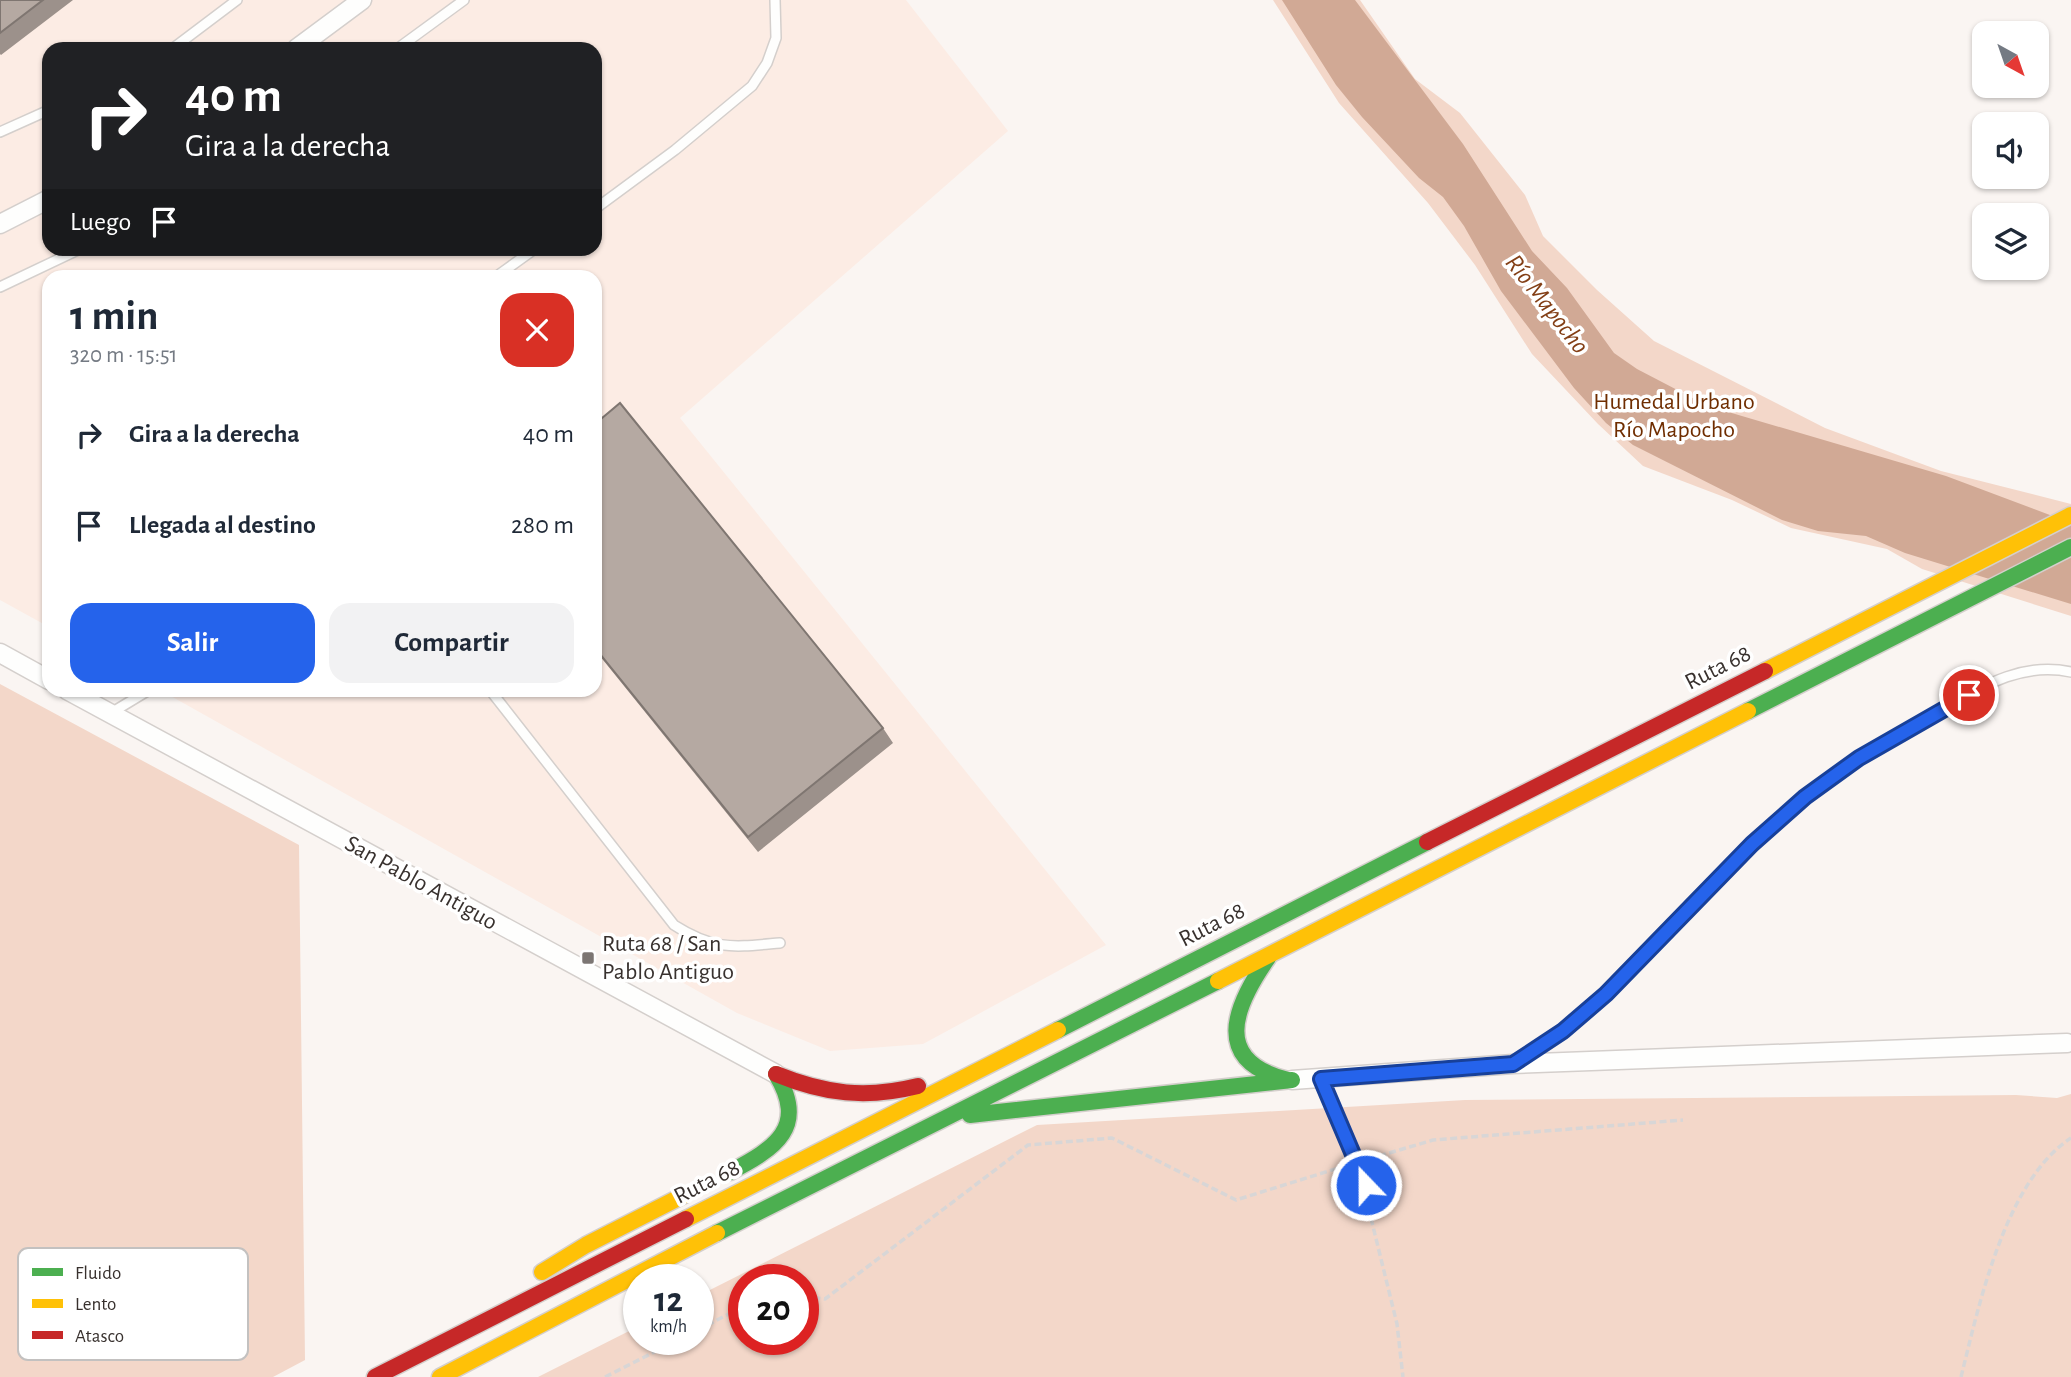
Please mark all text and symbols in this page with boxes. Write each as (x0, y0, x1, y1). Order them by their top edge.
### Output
north arrow (1972, 21, 2049, 98)
map controls (1972, 21, 2049, 280)
icon: right (70, 70, 161, 161)
text: 40 m (185, 72, 282, 121)
button: sound (1972, 112, 2049, 189)
text: Gira a la derecha (185, 130, 390, 162)
icon: arrive (145, 203, 183, 241)
button: layers (1972, 203, 2049, 280)
text: Luego (70, 209, 131, 235)
water label: Río Mapocho (1500, 249, 1594, 359)
button: close (500, 293, 574, 367)
text: 1 min (70, 295, 159, 337)
text: 320 m · 15:51 (70, 344, 177, 367)
park label: Humedal Urbano Río Mapocho (1593, 390, 1755, 442)
icon: right (70, 416, 108, 454)
text: Gira a la derecha (129, 421, 300, 447)
text: 40 m (523, 421, 574, 447)
icon: arrive (70, 507, 108, 545)
text: Llegada al destino (129, 512, 316, 538)
text: 280 m (511, 512, 574, 538)
button: Salir (70, 603, 315, 683)
button: Compartir (329, 603, 574, 683)
street label: Ruta 68 (1681, 641, 1755, 695)
pin (1939, 665, 1999, 725)
icon: arrive (1950, 676, 1988, 714)
street label: San Pablo Antiguo (341, 831, 501, 935)
street label: Ruta 68 (1175, 898, 1249, 952)
place label: Ruta 68 / San Pablo Antiguo (602, 932, 734, 984)
marker: Ruta 68 / San Pablo Antiguo (580, 950, 596, 966)
position arrow (1329, 1148, 1403, 1222)
street label: Ruta 68 (670, 1155, 744, 1209)
legend (18, 1248, 248, 1360)
text: Fluido (75, 1264, 121, 1283)
speed limit sign: 20 (728, 1264, 819, 1355)
text: 12 (654, 1283, 683, 1318)
text: Lento (75, 1295, 116, 1314)
text: km/h (650, 1318, 687, 1336)
text: Atasco (75, 1327, 124, 1346)

